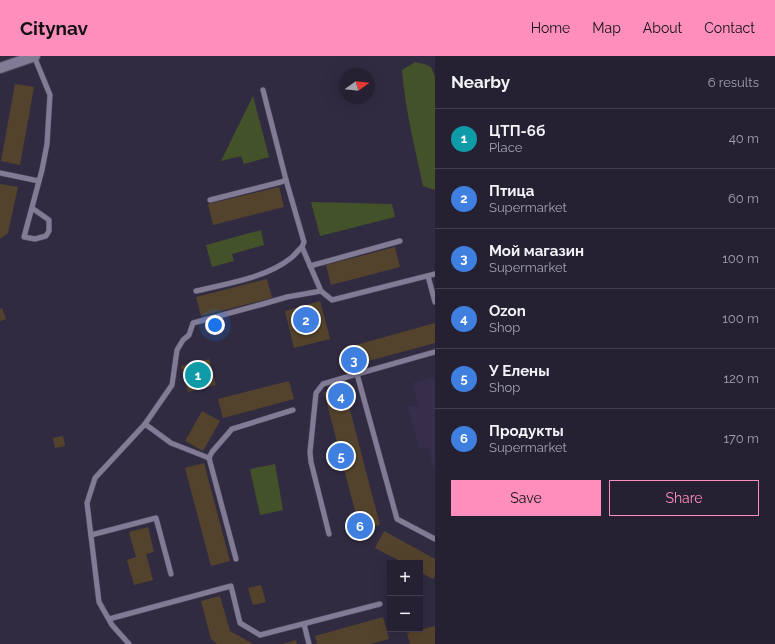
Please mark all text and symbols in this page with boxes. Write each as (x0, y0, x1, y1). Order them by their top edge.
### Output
text: Citynav (20, 17, 88, 39)
text: Home (531, 20, 570, 36)
text: Map (592, 20, 621, 36)
text: About (643, 20, 682, 36)
text: Contact (704, 20, 755, 36)
north arrow (339, 68, 375, 104)
text: Nearby (451, 72, 510, 92)
text: 6 results (708, 75, 759, 90)
text: ЦТП-6б (489, 122, 545, 140)
text: 1 (461, 131, 467, 146)
text: 40 m (729, 131, 759, 146)
text: Place (489, 140, 522, 155)
text: Птица (489, 182, 534, 200)
text: 2 (460, 191, 468, 206)
text: 60 m (728, 191, 759, 206)
text: Supermarket (489, 200, 567, 215)
text: Мой магазин (489, 242, 584, 260)
text: 3 (460, 251, 468, 266)
text: 100 m (722, 251, 759, 266)
text: Supermarket (489, 260, 567, 275)
text: Ozon (489, 302, 526, 320)
pin: 2 (293, 305, 319, 335)
text: 4 (460, 311, 468, 326)
text: 100 m (722, 311, 759, 326)
your location (205, 315, 225, 335)
text: Shop (489, 320, 520, 335)
pin: 3 (341, 345, 367, 375)
pin: 1 (185, 360, 211, 390)
text: У Елены (489, 362, 550, 380)
text: 5 (460, 371, 468, 386)
text: 120 m (723, 371, 759, 386)
text: Shop (489, 380, 520, 395)
pin: 4 (328, 381, 354, 411)
text: Продукты (489, 422, 564, 440)
text: 6 (460, 431, 468, 446)
text: 170 m (723, 431, 759, 446)
text: Supermarket (489, 440, 567, 455)
pin: 5 (328, 441, 354, 471)
button: Save (451, 480, 601, 516)
button: Share (609, 480, 759, 516)
pin: 6 (347, 511, 373, 541)
map controls (387, 560, 423, 632)
button: + (387, 560, 423, 596)
button: − (387, 596, 423, 632)

